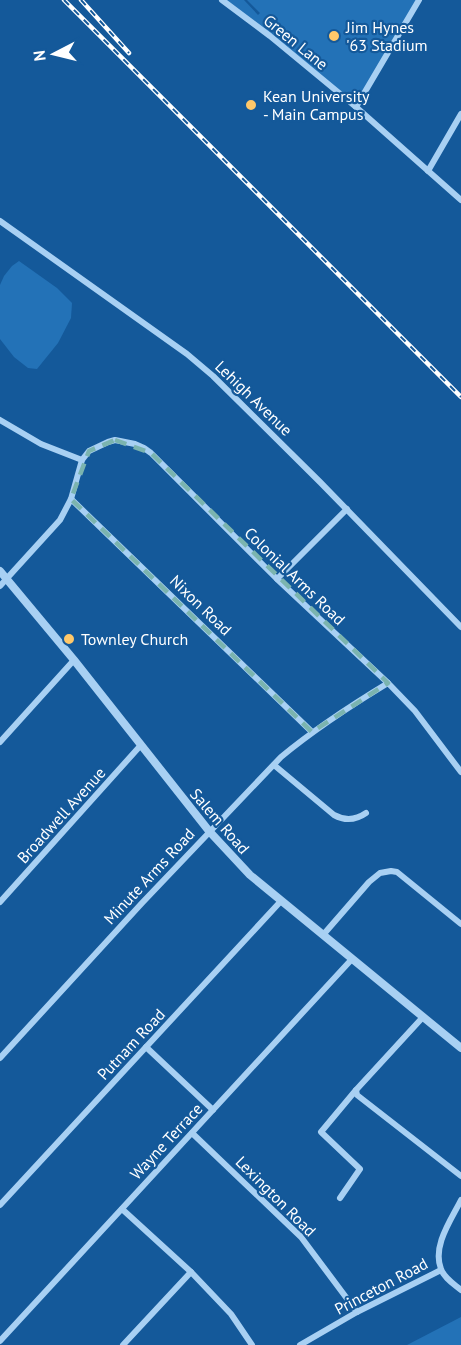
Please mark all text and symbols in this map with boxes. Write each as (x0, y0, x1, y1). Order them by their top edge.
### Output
street label: Green Lane (260, 10, 332, 74)
place label: Jim Hynes '63 Stadium (345, 17, 428, 55)
north arrow (24, 24, 84, 84)
marker: Jim Hynes '63 Stadium (327, 29, 341, 43)
text: N (29, 49, 50, 62)
place label: Kean University - Main Campus (263, 86, 370, 124)
marker: Kean University - Main Campus (244, 98, 258, 112)
street label: Lehigh Avenue (211, 356, 297, 440)
street label: Colonial Arms Road (240, 523, 350, 629)
street label: Nixon Road (166, 571, 236, 639)
place label: Townley Church (81, 629, 188, 649)
marker: Townley Church (62, 632, 76, 646)
street label: Broadwell Avenue (13, 763, 109, 867)
street label: Salem Road (186, 784, 254, 858)
street label: Minute Arms Road (99, 824, 199, 928)
street label: Putnam Road (93, 1004, 169, 1084)
street label: Wayne Terrace (125, 1099, 207, 1183)
street label: Lexington Road (232, 1152, 320, 1240)
street label: Princeton Road (331, 1253, 431, 1319)

